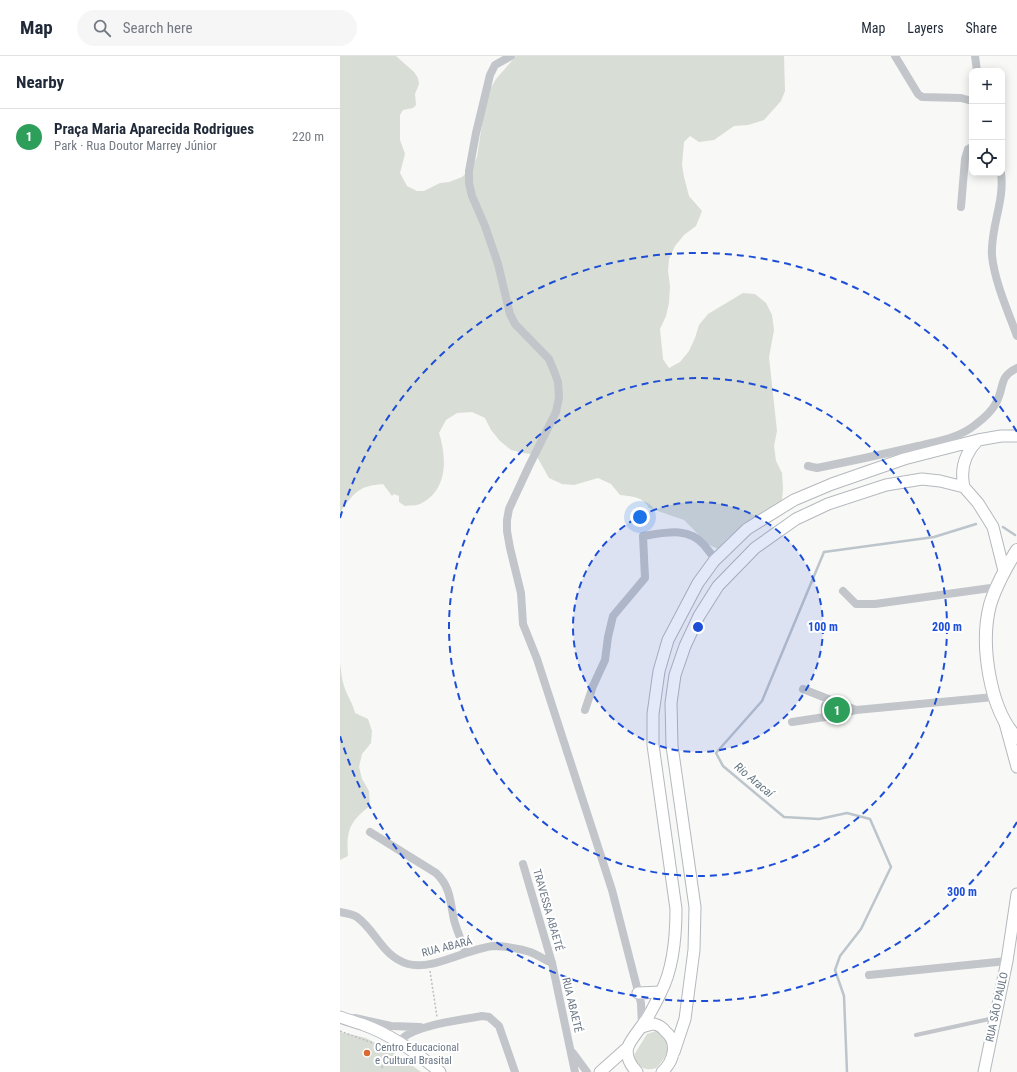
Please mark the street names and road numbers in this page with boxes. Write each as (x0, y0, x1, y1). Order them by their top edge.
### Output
street label: TRAVESSA ABAETÉ (530, 867, 566, 953)
street label: RUA ABARÁ (420, 934, 474, 960)
street label: RUA SÃO PAULO (983, 971, 1011, 1043)
street label: RUA ABAETÉ (559, 976, 585, 1034)

